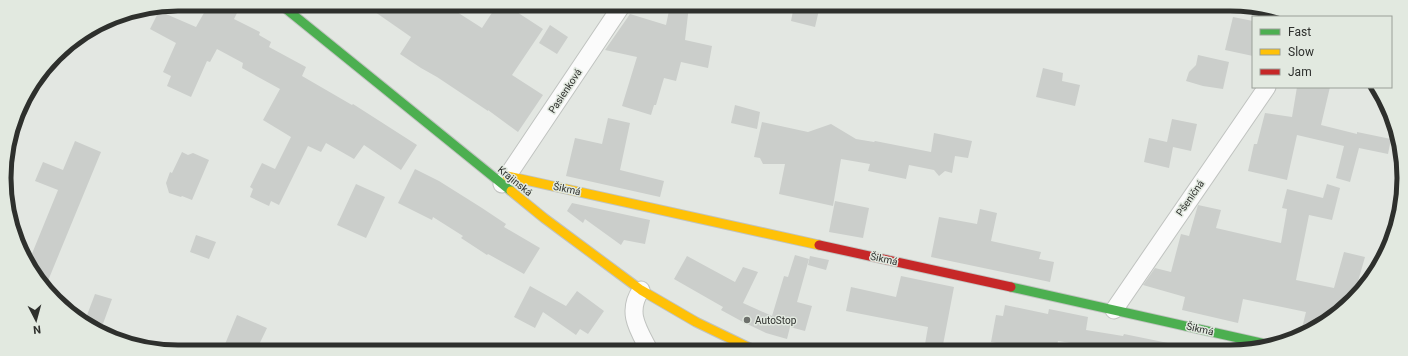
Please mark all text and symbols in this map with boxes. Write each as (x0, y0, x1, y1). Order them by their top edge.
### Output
legend (1252, 16, 1392, 88)
text: Fast (1288, 25, 1311, 39)
text: Slow (1288, 45, 1314, 59)
text: Jam (1288, 65, 1312, 79)
street label: Pasienková (546, 67, 584, 115)
street label: Krajinská (496, 164, 534, 198)
street label: Pšeničná (1174, 178, 1206, 218)
street label: Šikmá (552, 180, 582, 197)
street label: Šikmá (869, 250, 899, 267)
north arrow (16, 300, 56, 340)
marker: AutoStop (742, 315, 752, 325)
place label: AutoStop (755, 315, 797, 326)
street label: Šikmá (1185, 320, 1215, 337)
text: N (32, 323, 42, 336)

